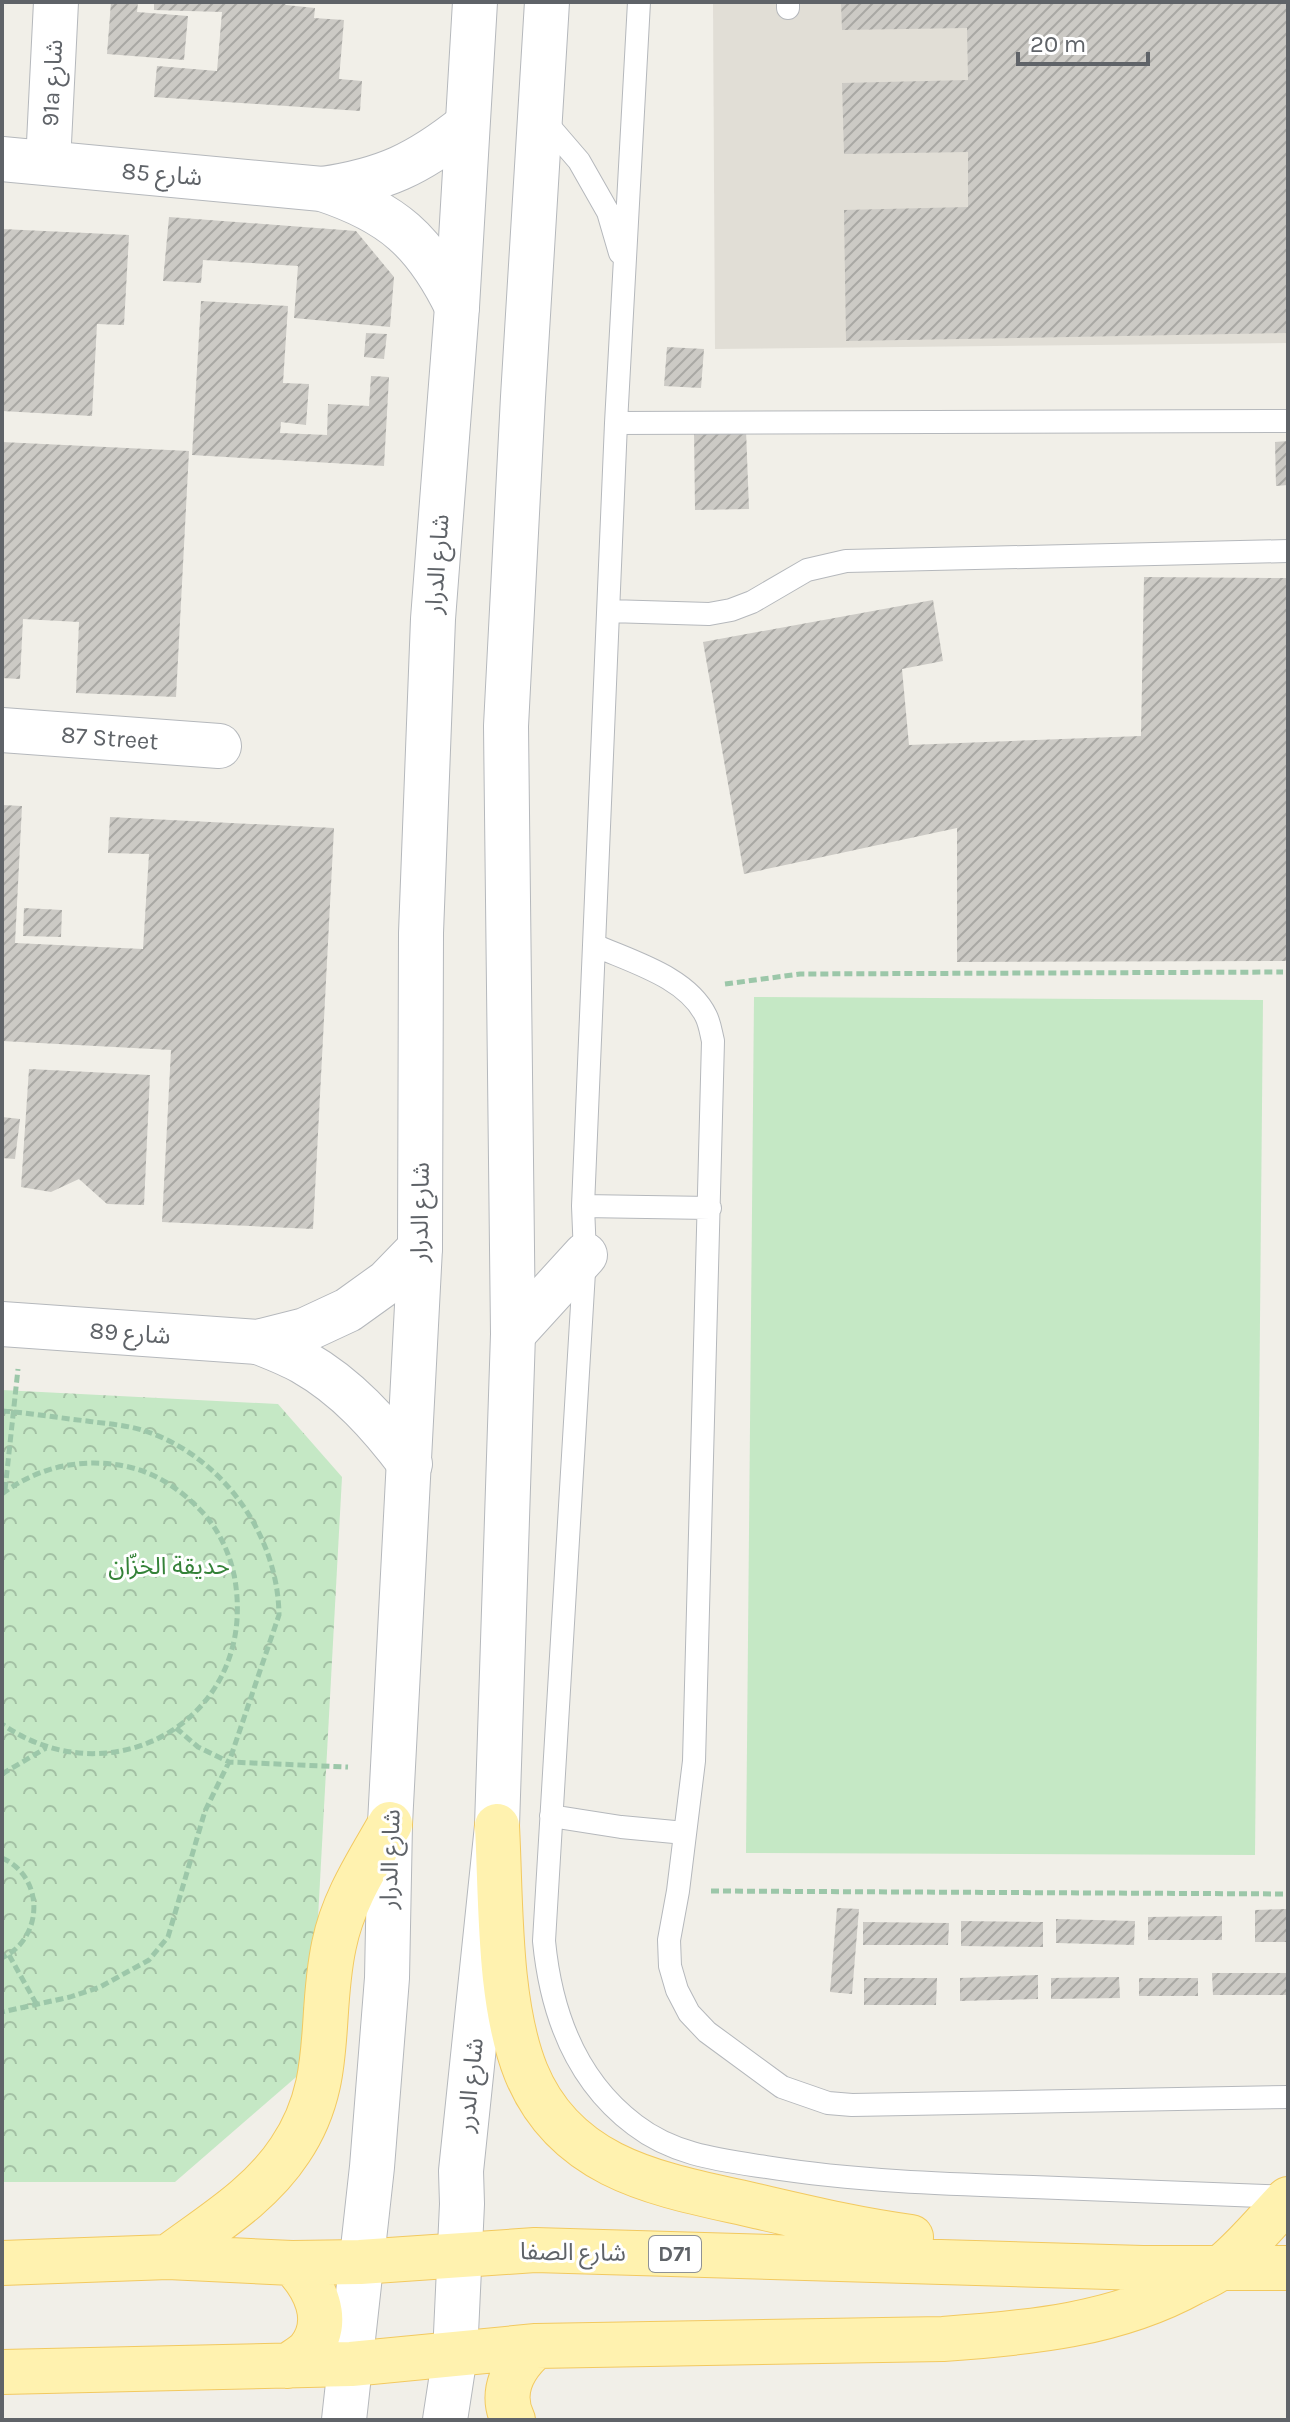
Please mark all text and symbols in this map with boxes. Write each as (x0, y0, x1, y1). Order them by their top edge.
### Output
scale bar (1018, 16, 1148, 66)
text: 20 m (1030, 30, 1086, 58)
street label: 91a شارع (36, 39, 71, 128)
street label: شارع 85 (120, 157, 203, 194)
street label: شارع الدرار (419, 513, 457, 616)
street label: 87 Street (60, 720, 159, 755)
street label: شارع الدرار (405, 1162, 438, 1263)
street label: شارع 89 (88, 1316, 171, 1353)
park label: حديقة الخزّان (108, 1552, 230, 1580)
street label: شارع الدرار (374, 1809, 409, 1911)
street label: شارع الدرر (451, 2036, 492, 2135)
road number: D71 (649, 2236, 701, 2272)
street label: شارع الصفا (520, 2237, 626, 2270)

